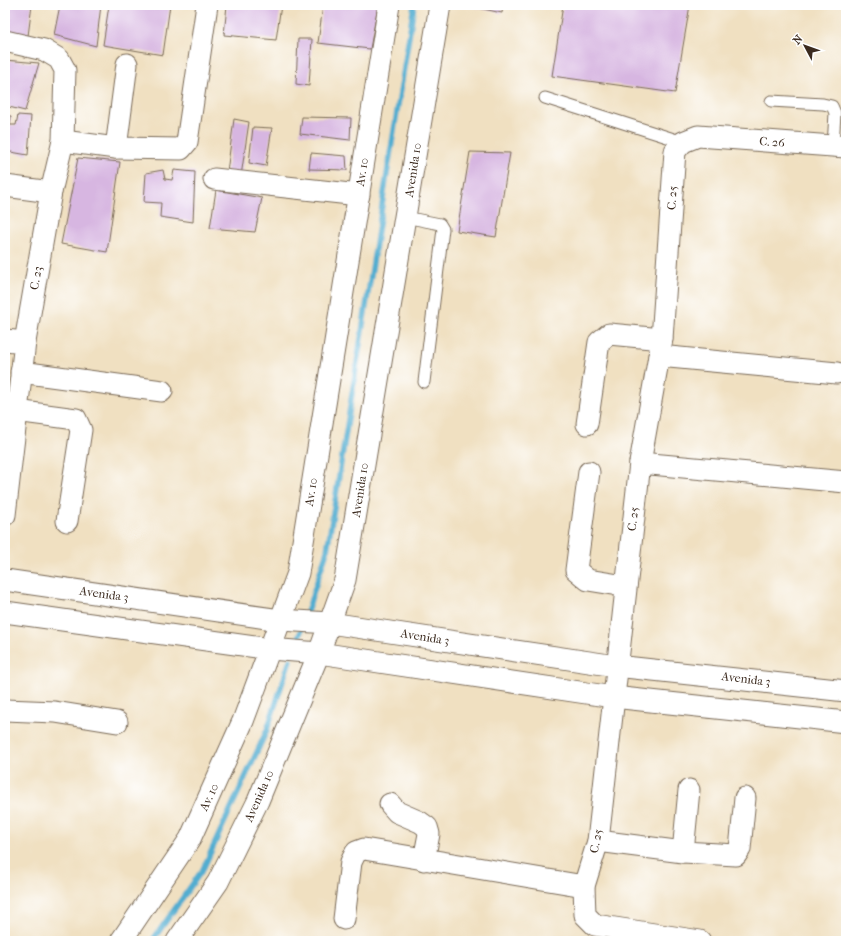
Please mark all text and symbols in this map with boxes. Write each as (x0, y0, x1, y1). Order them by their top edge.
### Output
north arrow (785, 26, 825, 66)
text: N (790, 32, 806, 47)
street label: C. 26 (759, 134, 786, 150)
street label: Avenida 10 (402, 142, 424, 199)
street label: Av. 10 (353, 157, 371, 188)
street label: C. 25 (664, 185, 680, 211)
street label: C. 23 (27, 265, 45, 291)
street label: Avenida 10 (349, 462, 371, 519)
street label: Av. 10 (302, 477, 320, 508)
street label: C. 25 (625, 506, 641, 532)
street label: Avenida 3 (78, 584, 129, 604)
street label: Avenida 3 (399, 626, 450, 648)
street label: Avenida 3 (720, 669, 771, 689)
street label: Avenida 10 (241, 768, 277, 825)
street label: Av. 10 (196, 781, 221, 814)
street label: C. 25 (587, 828, 605, 854)

